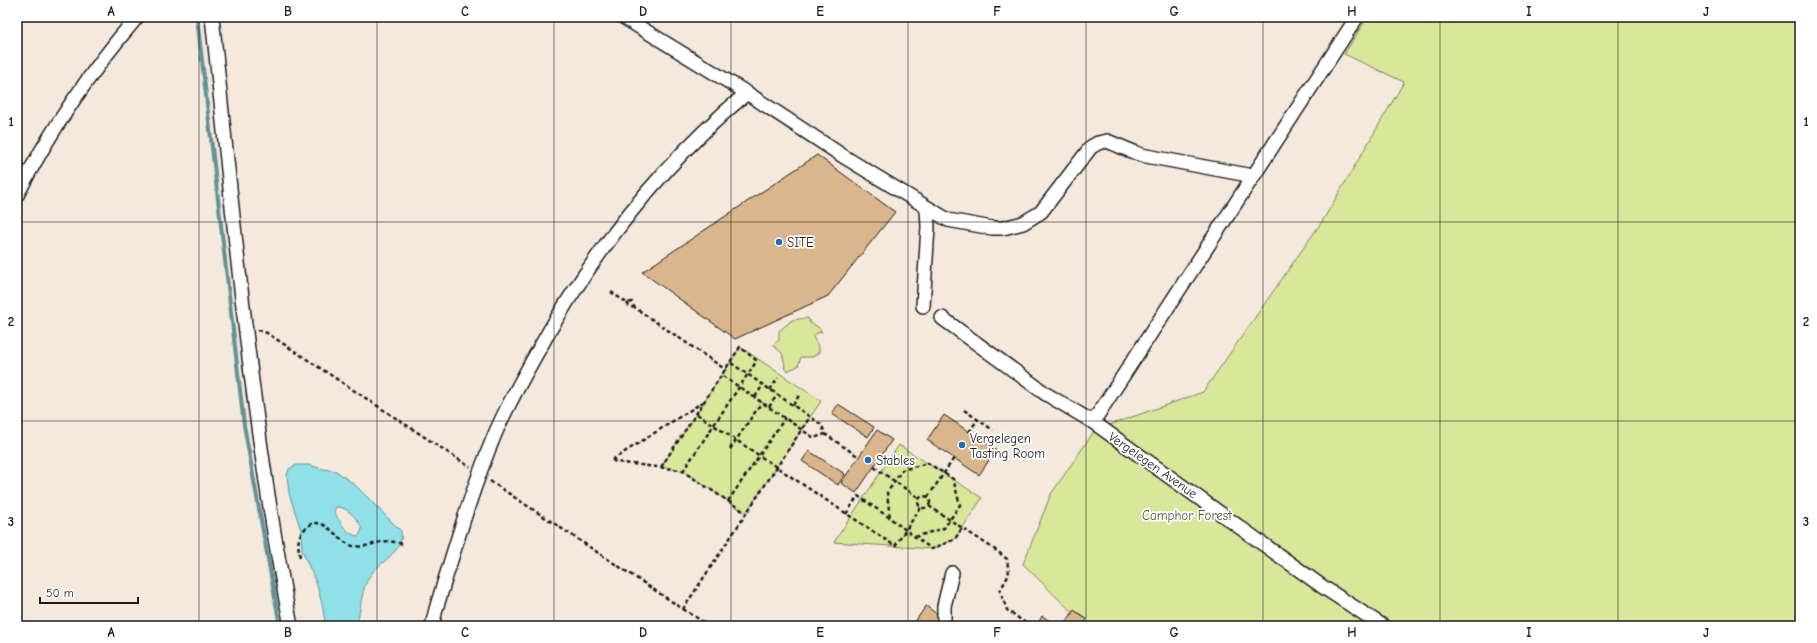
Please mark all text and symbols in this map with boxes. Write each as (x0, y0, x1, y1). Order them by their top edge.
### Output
text: A (107, 4, 115, 19)
text: B (284, 4, 292, 19)
text: C (461, 4, 469, 19)
text: D (639, 4, 647, 19)
text: E (816, 4, 824, 19)
text: F (993, 4, 1001, 19)
text: G (1169, 4, 1179, 19)
text: H (1347, 4, 1357, 19)
text: I (1526, 4, 1532, 19)
text: J (1703, 4, 1709, 19)
text: 1 (8, 114, 14, 129)
text: 1 (1803, 114, 1809, 129)
place label: SITE (787, 235, 814, 250)
marker: SITE (774, 237, 784, 247)
text: 2 (8, 314, 14, 329)
text: 2 (1803, 314, 1809, 329)
street label: Vergelegen Avenue (1106, 429, 1201, 501)
place label: Vergelegen Tasting Room (970, 431, 1045, 461)
marker: Vergelegen Tasting Room (957, 440, 967, 450)
place label: Stables (876, 453, 915, 468)
marker: Stables (863, 455, 873, 465)
park label: Camphor Forest (1142, 508, 1233, 523)
text: 3 (8, 514, 14, 529)
text: 3 (1803, 514, 1809, 529)
scale bar (40, 579, 138, 605)
text: 50 m (46, 586, 74, 600)
text: A (107, 625, 115, 640)
text: B (284, 625, 292, 640)
text: C (461, 625, 469, 640)
text: D (639, 625, 647, 640)
text: E (816, 625, 824, 640)
text: F (993, 625, 1001, 640)
text: G (1169, 625, 1179, 640)
text: H (1347, 625, 1357, 640)
text: I (1526, 625, 1532, 640)
text: J (1703, 625, 1709, 640)

